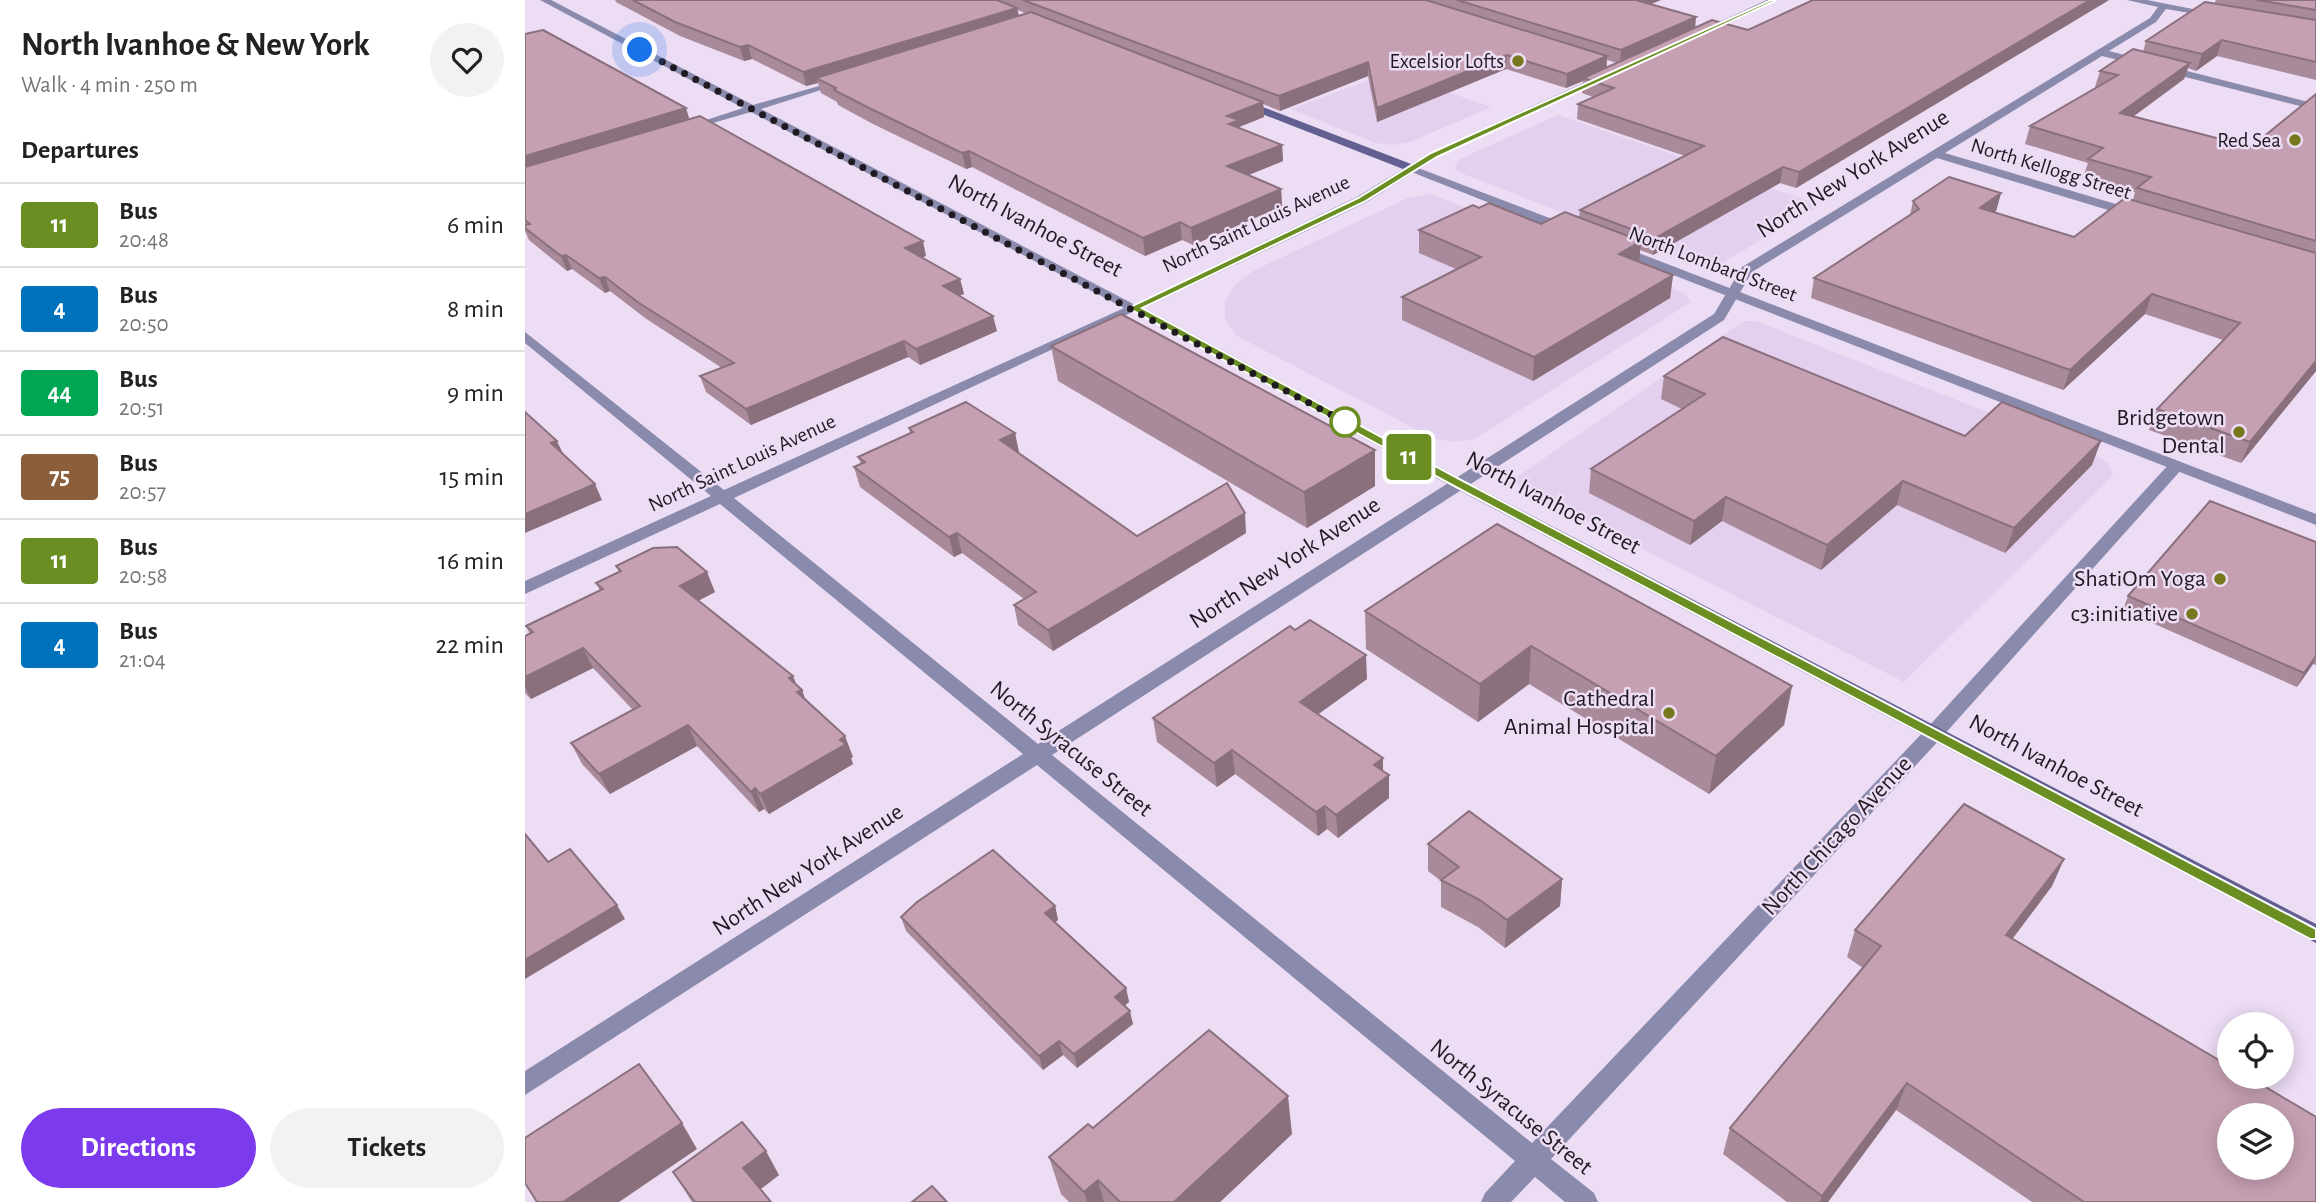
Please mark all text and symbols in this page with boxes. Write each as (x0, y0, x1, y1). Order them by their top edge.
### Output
button: heart (430, 23, 504, 97)
text: North Ivanhoe & New York (21, 29, 370, 62)
your location (622, 32, 657, 67)
place label: Excelsior Lofts (1390, 51, 1504, 72)
marker: Excelsior Lofts (1510, 53, 1526, 69)
text: Walk · 4 min · 250 m (21, 74, 198, 97)
street label: North New York Avenue (1753, 105, 1953, 243)
place label: Red Sea (2217, 130, 2281, 151)
marker: Red Sea (2287, 132, 2303, 148)
street label: North Kellogg Street (1968, 135, 2134, 203)
text: Departures (21, 137, 139, 163)
street label: North Ivanhoe Street (944, 170, 1126, 282)
street label: North Saint Louis Avenue (1159, 171, 1353, 277)
text: Bus (119, 198, 158, 224)
text: 6 min (447, 212, 504, 238)
text: 11 (51, 213, 68, 237)
street label: North Lombard Street (1626, 222, 1800, 306)
text: 20:48 (119, 229, 169, 252)
text: Bus (119, 282, 158, 308)
text: 8 min (447, 296, 504, 322)
text: 4 (53, 297, 66, 321)
text: 20:50 (119, 313, 169, 336)
text: Bus (119, 366, 158, 392)
text: 9 min (447, 380, 504, 406)
text: 44 (47, 381, 72, 405)
text: 20:51 (119, 397, 164, 420)
place label: Bridgetown Dental (2116, 406, 2225, 458)
unlabelled marker (1330, 407, 1360, 437)
street label: North Saint Louis Avenue (645, 410, 839, 516)
marker: Bridgetown Dental (2231, 424, 2247, 440)
line badge: 11 (1377, 434, 1441, 480)
text: 11 (1400, 445, 1418, 469)
street label: North Ivanhoe Street (1462, 447, 1644, 559)
text: Bus (119, 450, 158, 476)
text: 15 min (439, 464, 504, 490)
text: 75 (49, 465, 70, 489)
text: 20:57 (119, 481, 166, 504)
street label: North New York Avenue (1185, 493, 1385, 633)
text: Bus (119, 534, 158, 560)
text: 16 min (438, 548, 504, 574)
text: 11 (51, 549, 68, 573)
text: 20:58 (119, 565, 167, 588)
place label: ShatiOm Yoga (2074, 567, 2206, 591)
marker: ShatiOm Yoga (2212, 571, 2228, 587)
place label: c3:initiative (2071, 602, 2178, 626)
marker: c3:initiative (2184, 606, 2200, 622)
text: Bus (119, 618, 158, 644)
text: 22 min (436, 632, 504, 658)
text: 4 (53, 633, 66, 657)
text: 21:04 (119, 649, 166, 672)
street label: North Syracuse Street (985, 676, 1157, 822)
place label: Cathedral Animal Hospital (1504, 687, 1655, 739)
marker: Cathedral Animal Hospital (1661, 705, 1677, 721)
street label: North Ivanhoe Street (1965, 710, 2147, 822)
street label: North Chicago Avenue (1757, 752, 1917, 920)
street label: North New York Avenue (708, 800, 908, 940)
map controls (2217, 1012, 2294, 1180)
button: locate (2217, 1012, 2294, 1089)
street label: North Syracuse Street (1425, 1034, 1597, 1180)
button: layers (2217, 1103, 2294, 1180)
button: Directions (21, 1108, 256, 1188)
button: Tickets (270, 1108, 504, 1188)

